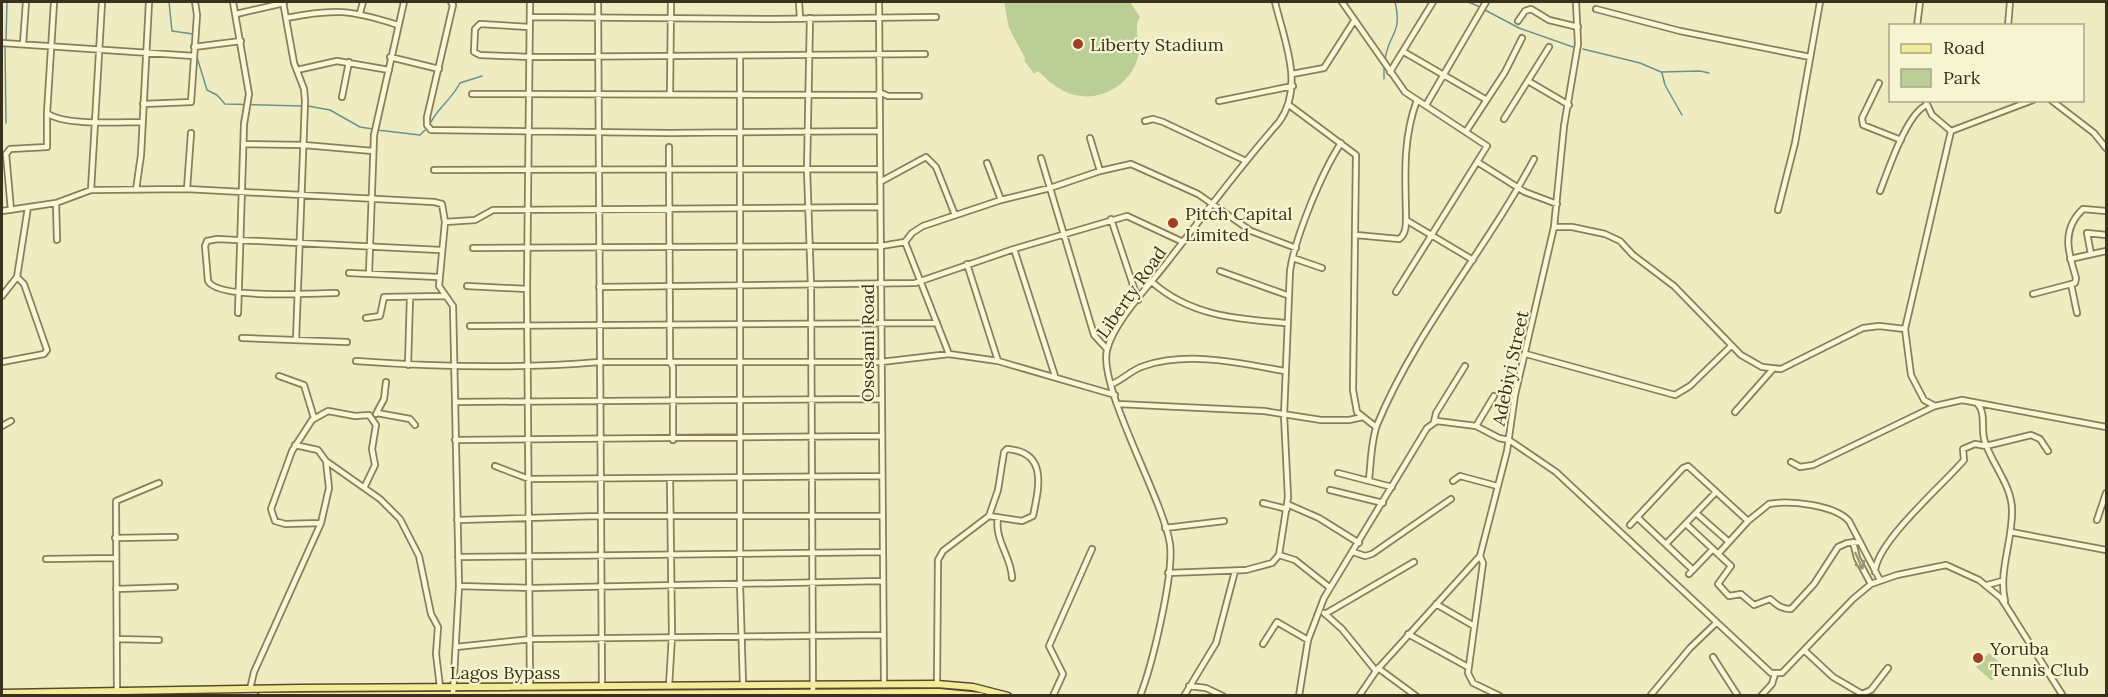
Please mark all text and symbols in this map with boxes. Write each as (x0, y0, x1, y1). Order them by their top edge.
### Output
legend (1889, 24, 2084, 102)
place label: Liberty Stadium (1090, 33, 1224, 56)
text: Road (1943, 36, 1985, 59)
marker: Liberty Stadium (1071, 37, 1085, 51)
text: Park (1943, 66, 1981, 89)
place label: Pitch Capital Limited (1185, 202, 1293, 246)
marker: Pitch Capital Limited (1166, 216, 1180, 230)
street label: Liberty Road (1091, 242, 1171, 342)
street label: Ososami Road (856, 284, 879, 402)
street label: Adebiyi Street (1486, 308, 1533, 429)
one-way arrow (1854, 551, 1865, 569)
place label: Yoruba Tennis Club (1989, 637, 2089, 681)
marker: Yoruba Tennis Club (1971, 651, 1985, 665)
street label: Lagos Bypass (450, 661, 560, 684)

